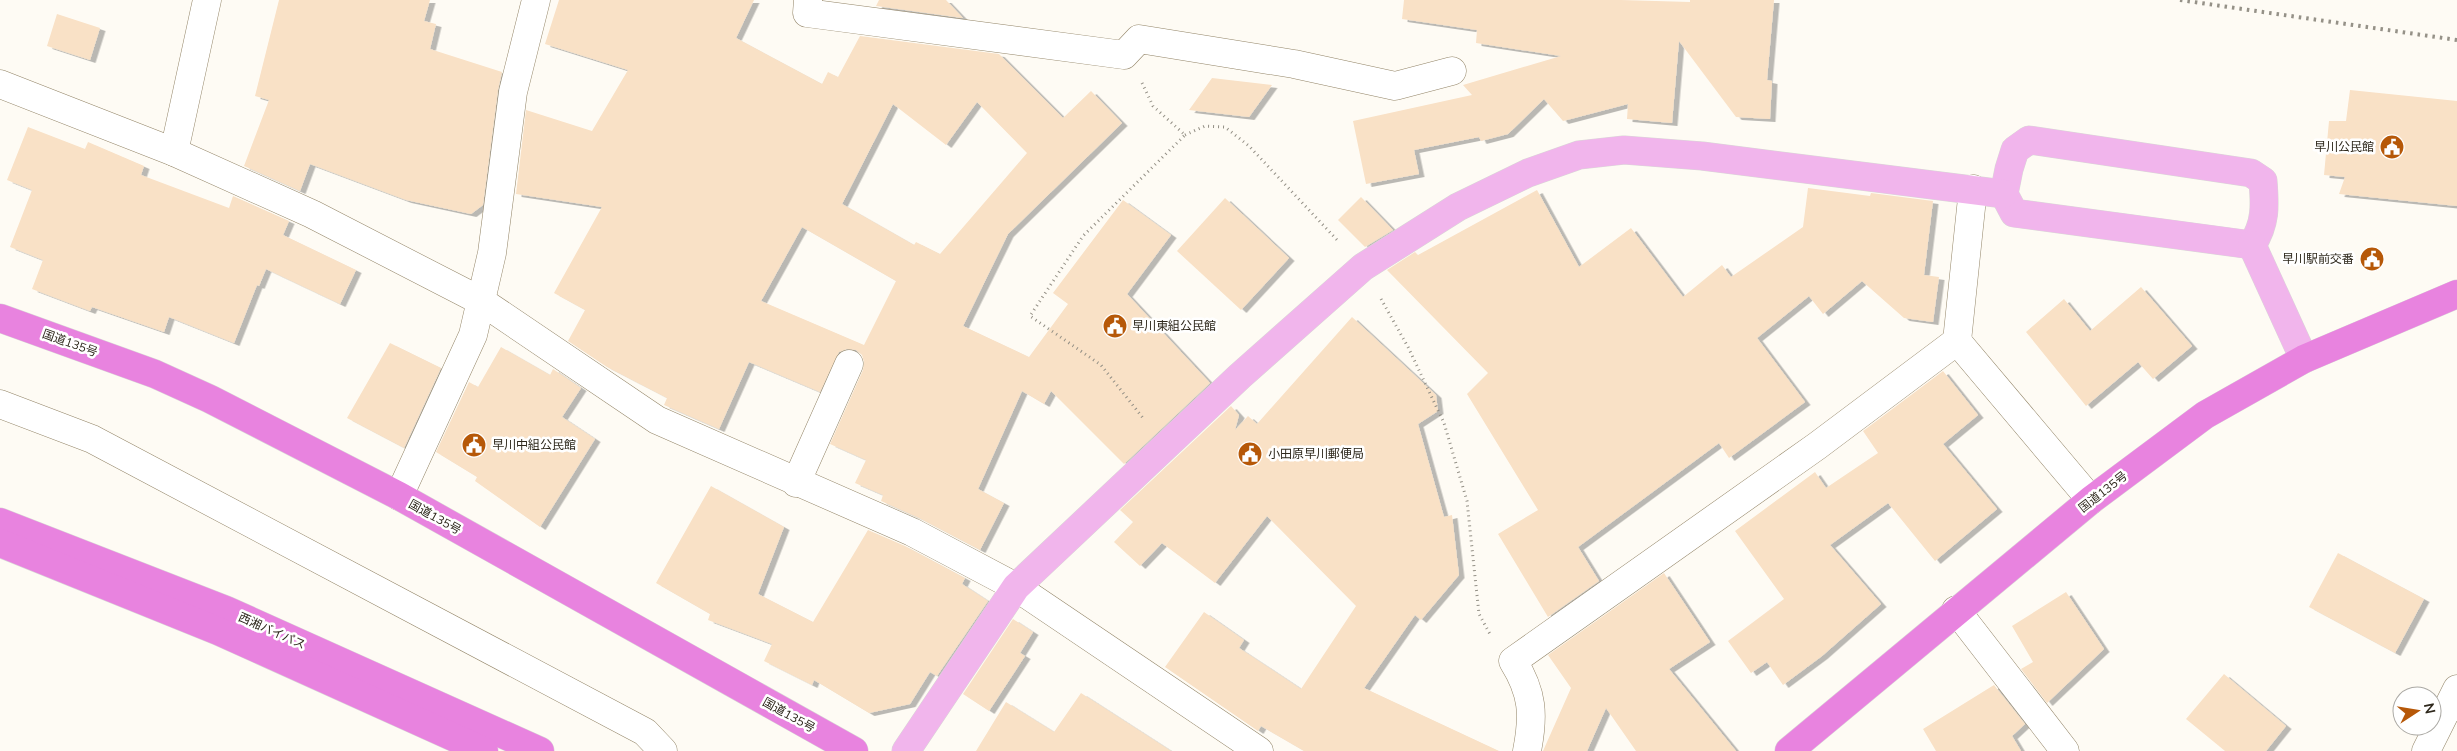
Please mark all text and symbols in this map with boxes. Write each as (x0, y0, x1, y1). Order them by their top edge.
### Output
public building icon: 早川公民館 (2379, 134, 2405, 160)
place label: 早川公民館 (2314, 139, 2374, 154)
public building icon: 早川駅前交番 (2359, 246, 2385, 272)
place label: 早川駅前交番 (2282, 251, 2354, 266)
public building icon: 早川東組公民館 (1102, 313, 1128, 339)
place label: 早川東組公民館 (1132, 318, 1216, 333)
street label: 国道135号 (41, 326, 100, 359)
public building icon: 早川中組公民館 (461, 432, 487, 458)
place label: 早川中組公民館 (492, 437, 576, 452)
public building icon: 小田原早川郵便局 (1237, 441, 1263, 467)
place label: 小田原早川郵便局 (1268, 446, 1364, 461)
street label: 国道135号 (2075, 468, 2130, 515)
street label: 国道135号 (406, 496, 464, 537)
street label: 西湘バイパス (236, 609, 308, 652)
north arrow (2392, 686, 2442, 736)
street label: 国道135号 (760, 694, 818, 735)
text: N (2420, 701, 2440, 715)

